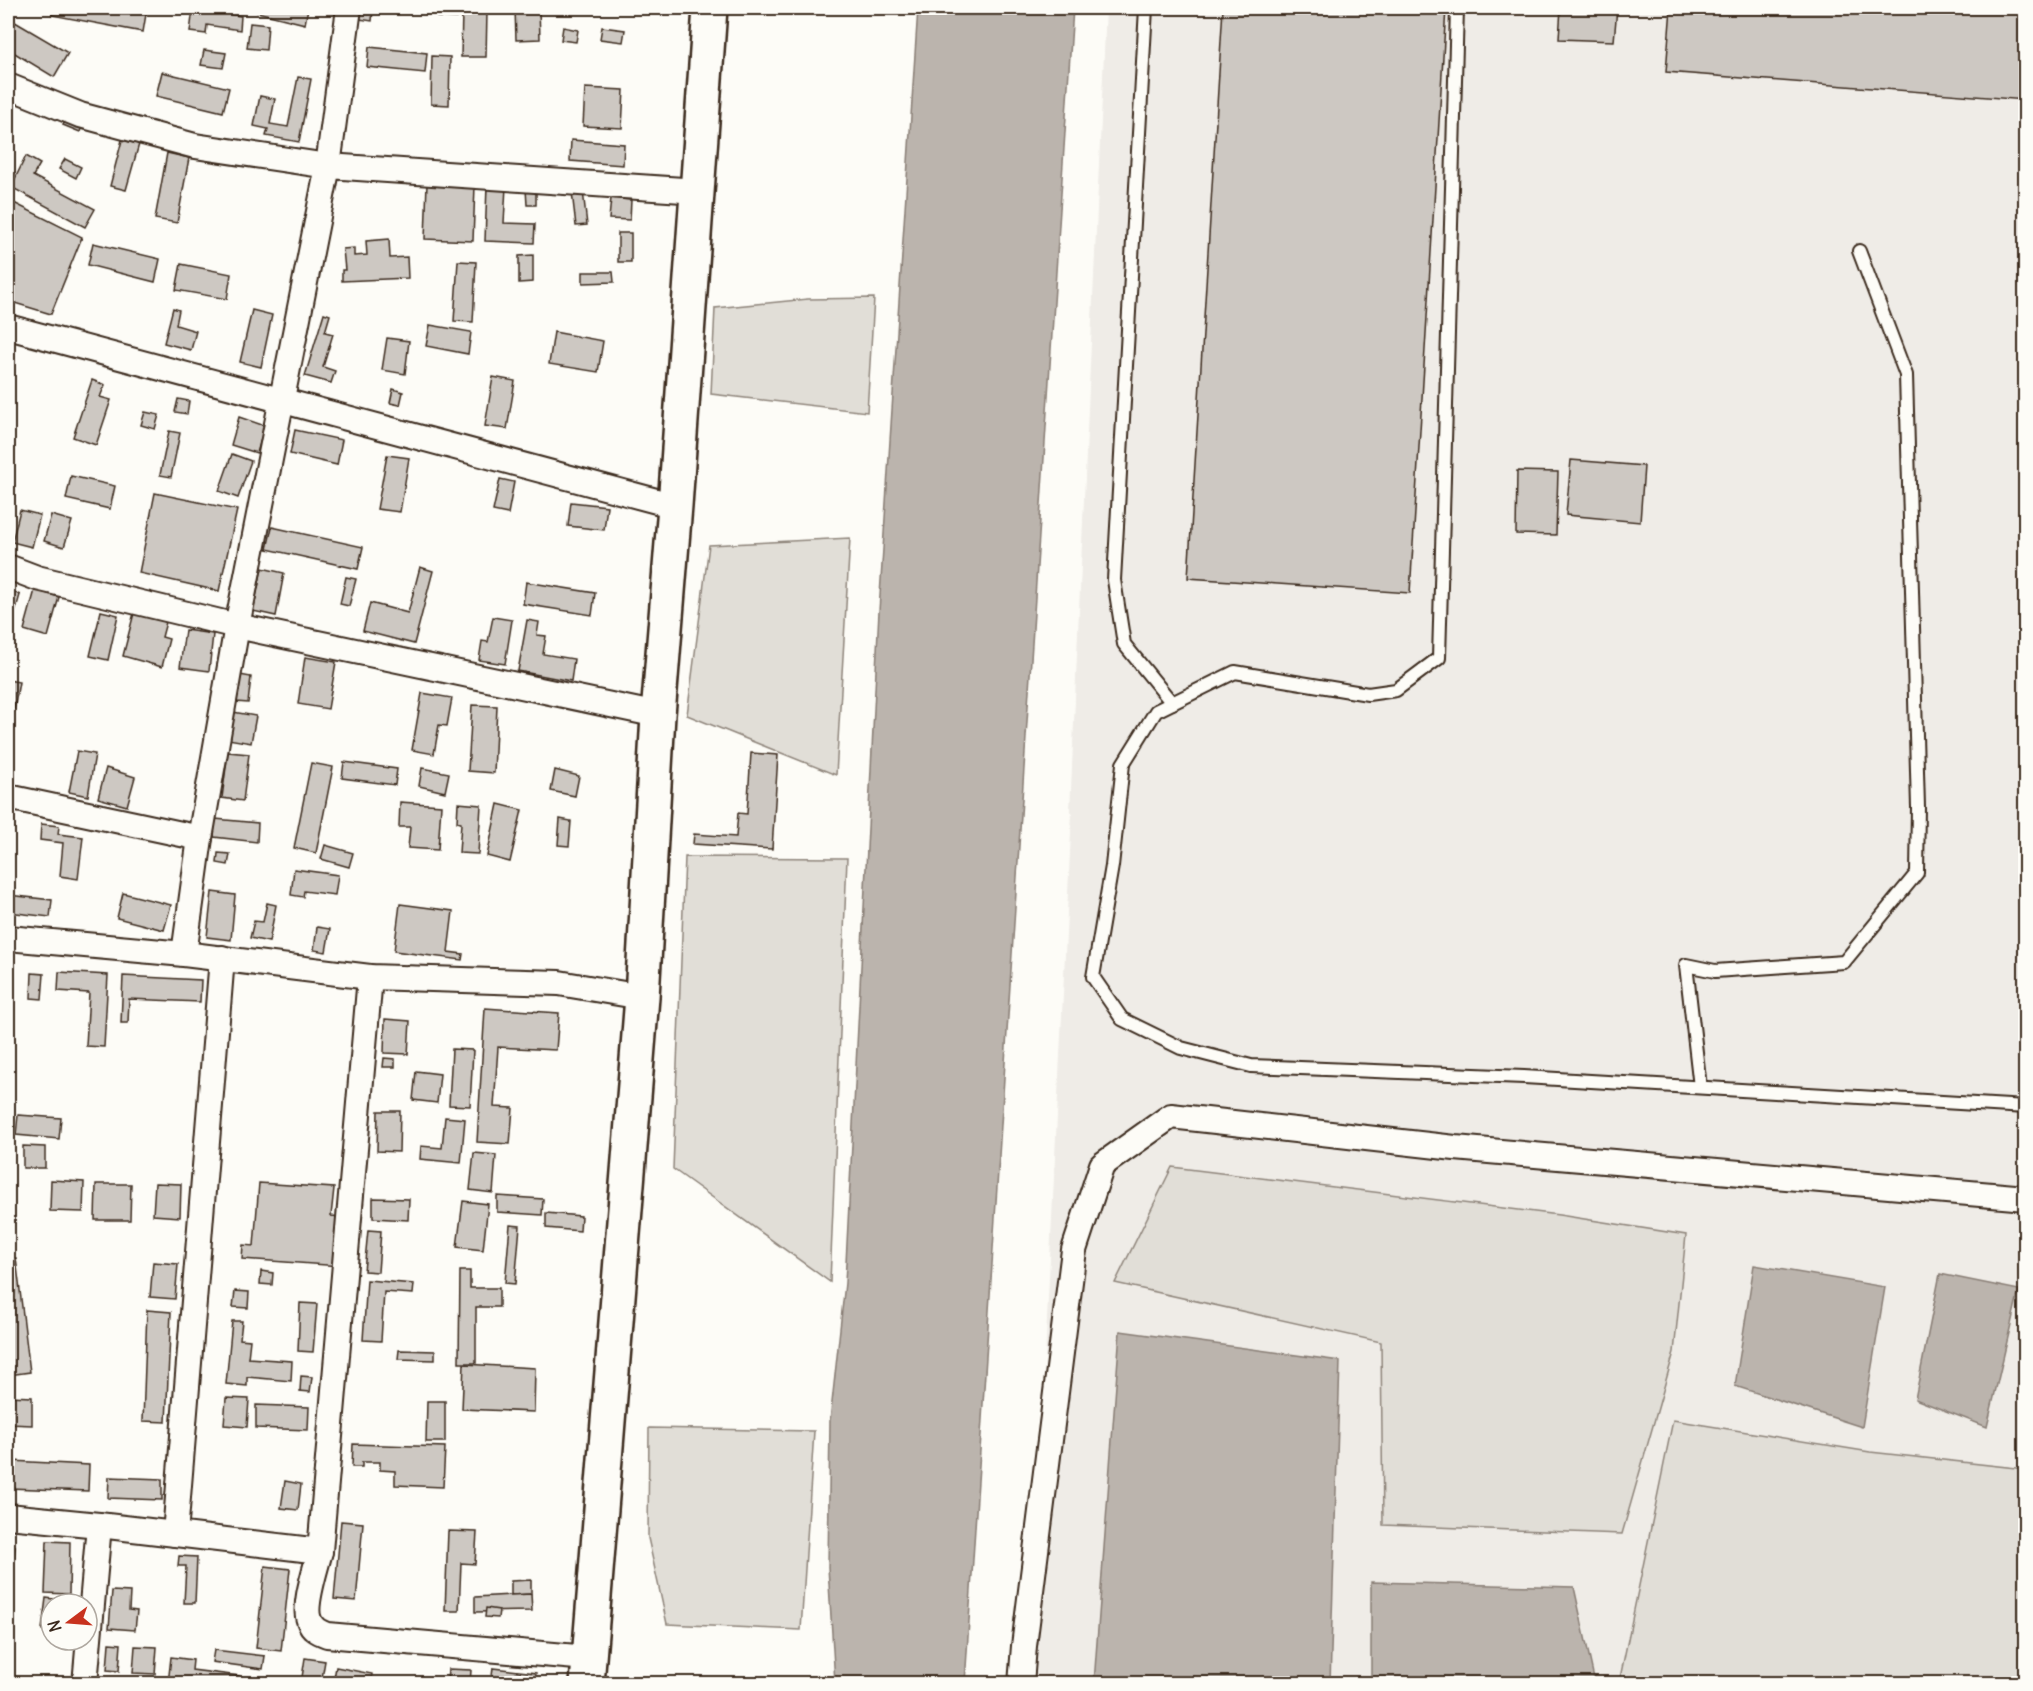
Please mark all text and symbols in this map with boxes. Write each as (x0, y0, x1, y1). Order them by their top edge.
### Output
north arrow (39, 1592, 99, 1652)
text: N (43, 1618, 66, 1634)

